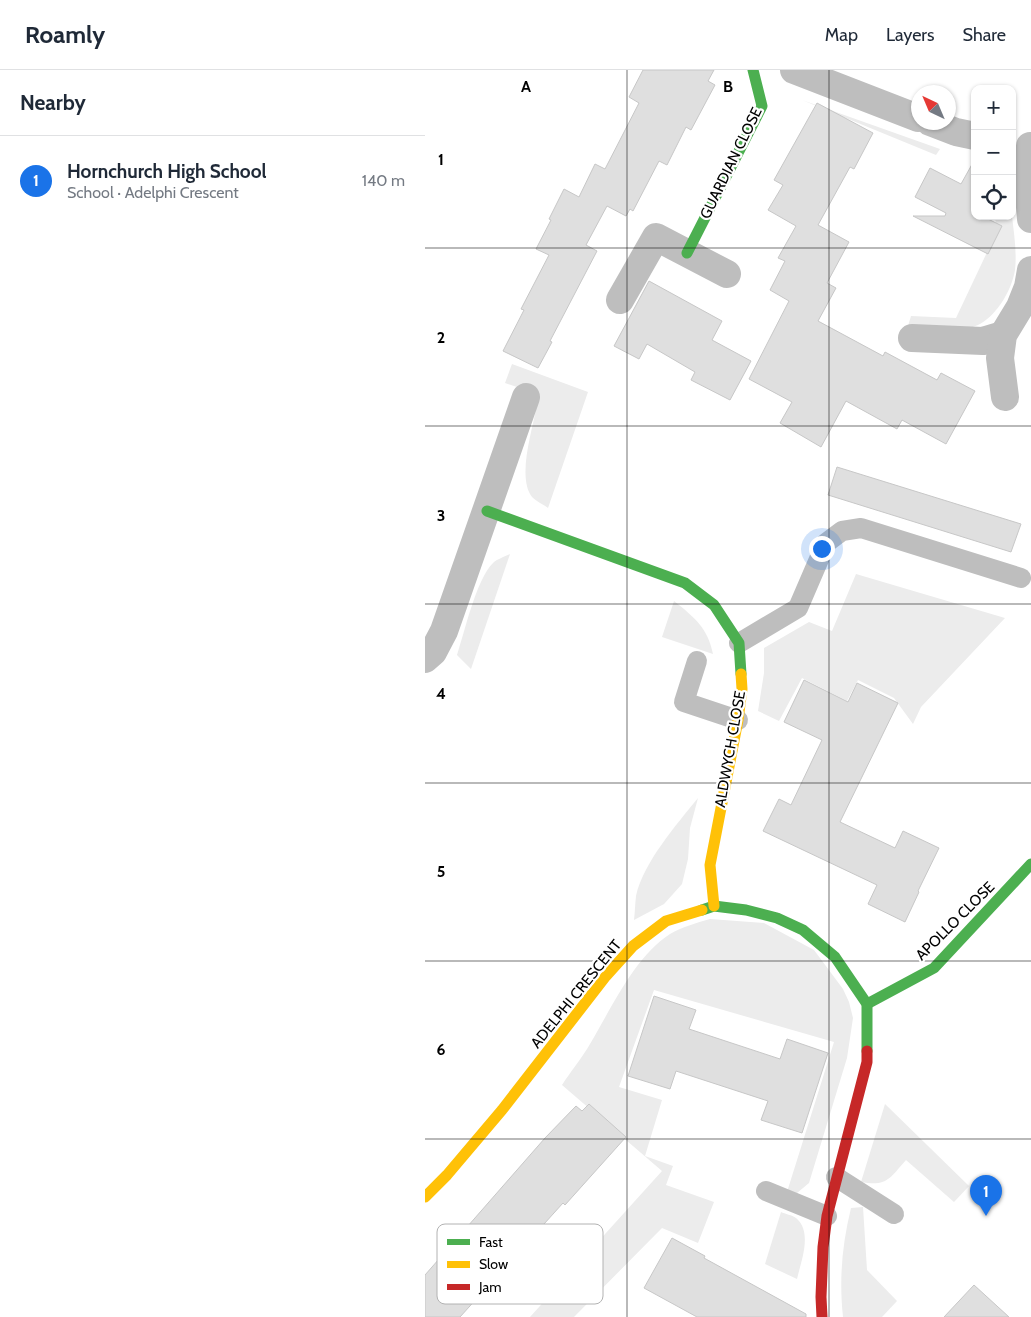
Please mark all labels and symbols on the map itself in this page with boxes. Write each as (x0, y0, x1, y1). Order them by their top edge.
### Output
text: A (521, 77, 531, 96)
text: B (723, 77, 733, 96)
north arrow (911, 85, 956, 130)
street label: GUARDIAN CLOSE (696, 104, 766, 222)
text: 1 (438, 150, 444, 169)
text: 2 (437, 328, 445, 347)
text: 3 (437, 506, 445, 525)
your location (809, 536, 835, 562)
text: 4 (436, 684, 446, 703)
street label: ALDWYCH CLOSE (711, 689, 749, 809)
text: 5 (437, 862, 445, 881)
street label: APOLLO CLOSE (912, 878, 998, 964)
street label: ADELPHI CRESCENT (527, 936, 625, 1052)
text: 6 (437, 1040, 446, 1059)
pin: 1 (970, 1175, 1002, 1216)
legend (437, 1224, 603, 1304)
text: Fast (479, 1233, 503, 1251)
text: Slow (479, 1255, 508, 1273)
text: Jam (478, 1278, 501, 1296)

